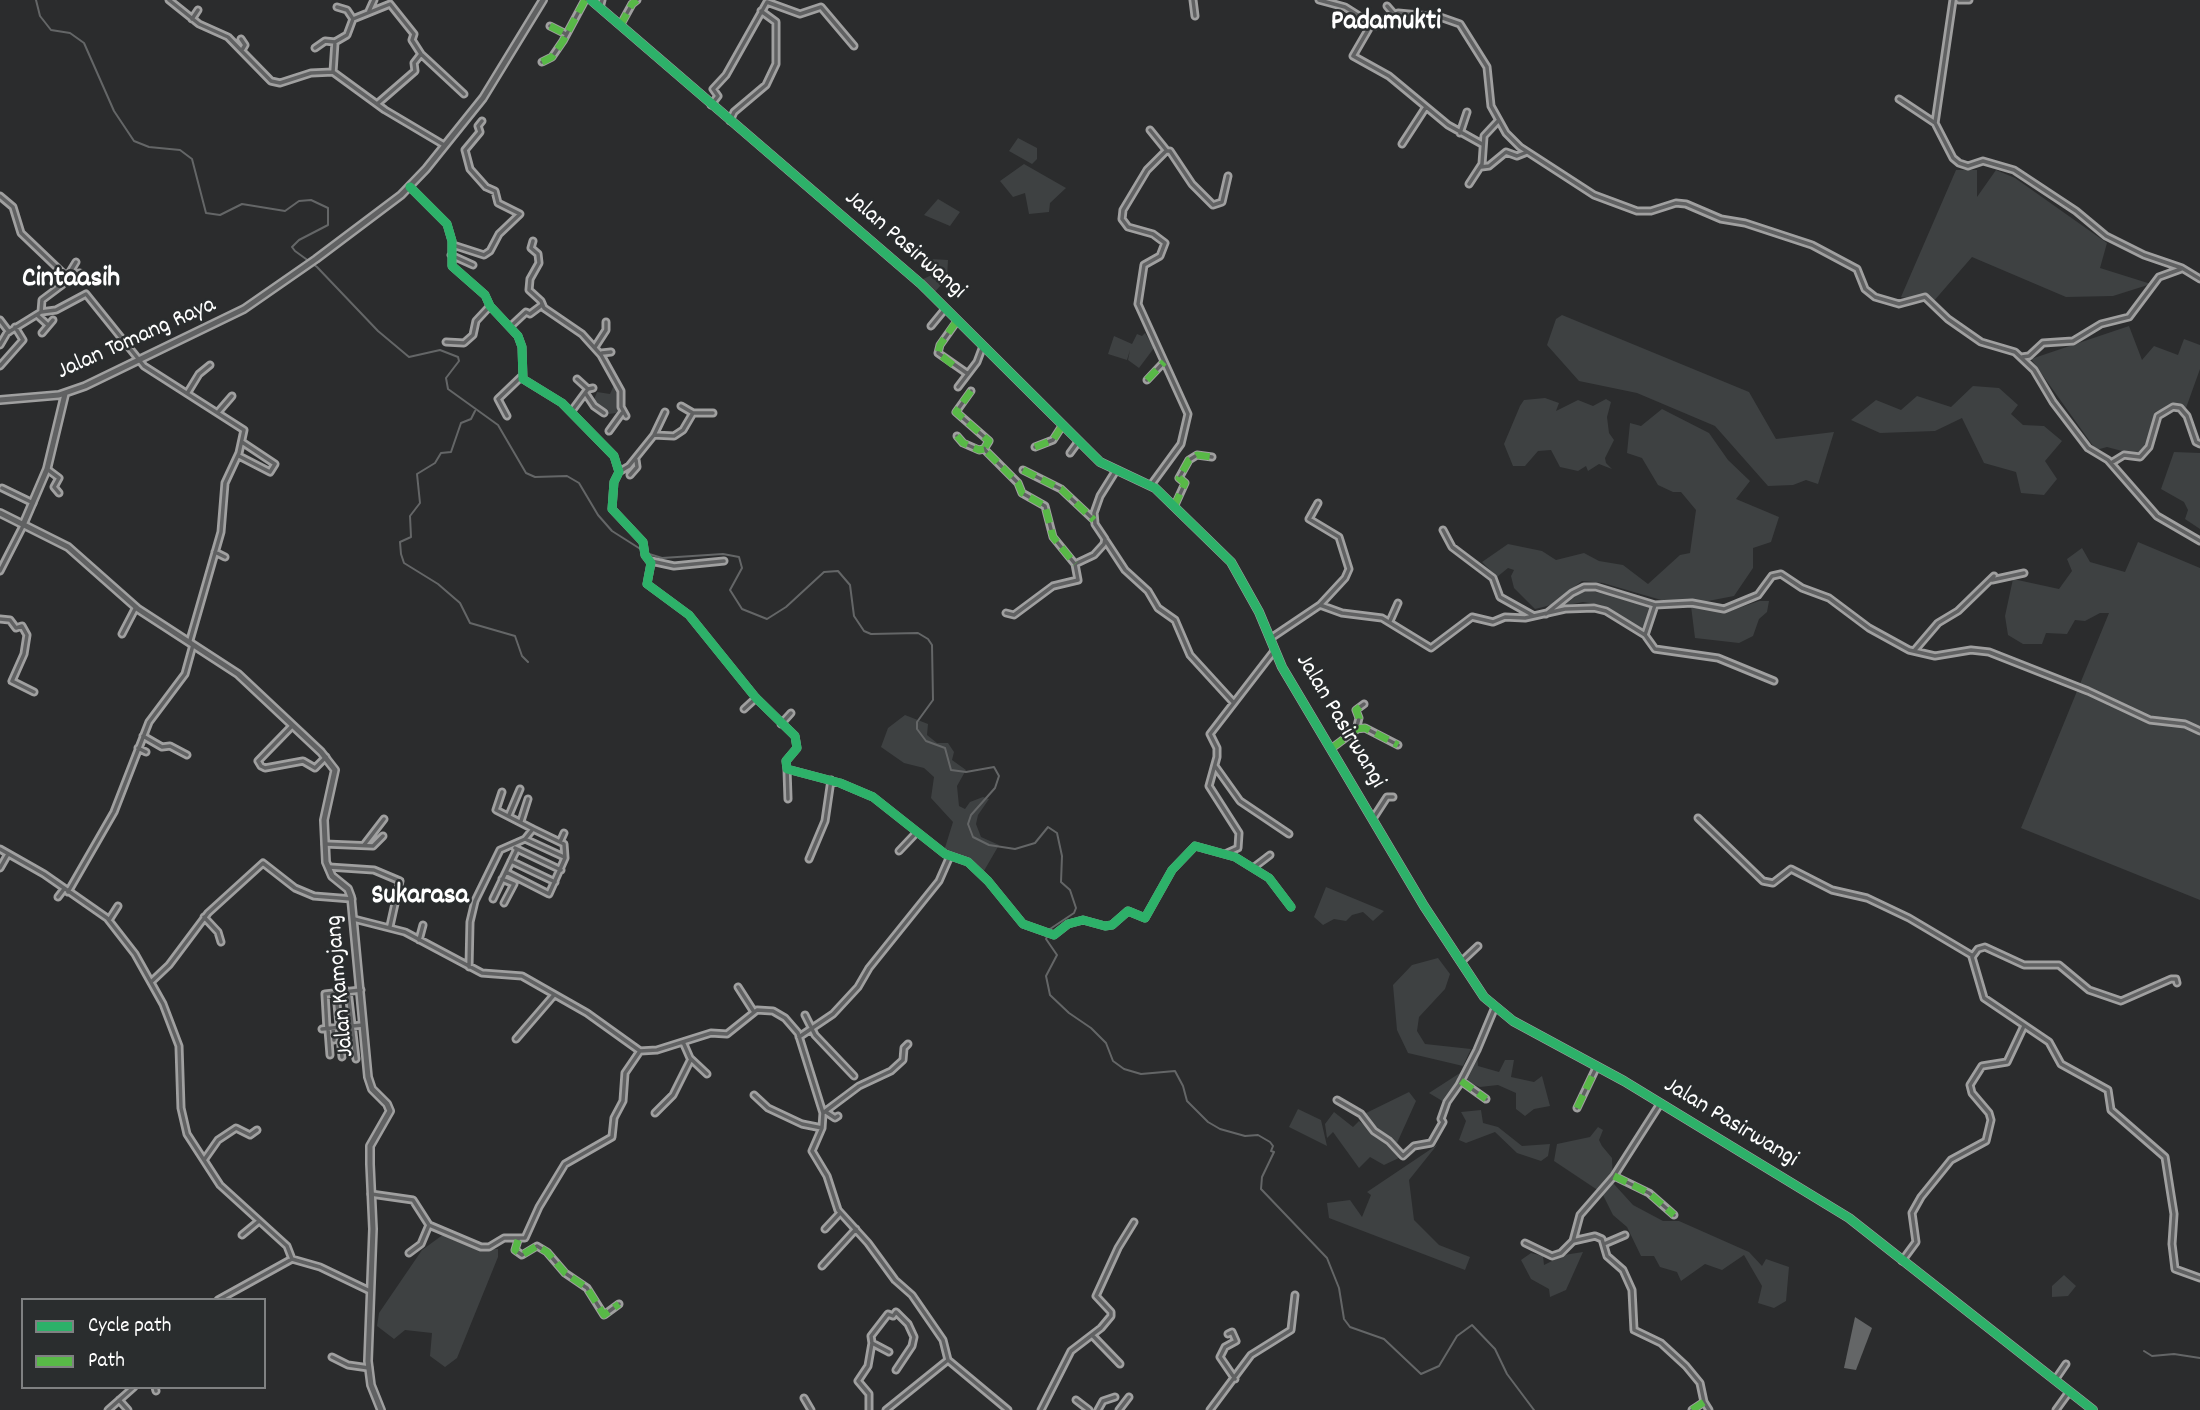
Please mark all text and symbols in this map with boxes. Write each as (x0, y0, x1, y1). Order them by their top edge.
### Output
district label: Padamukti (1331, 7, 1441, 41)
street label: Jalan Pasirwangi (837, 185, 971, 307)
district label: Cintaasih (22, 264, 120, 298)
street label: Jalan Tomang Raya (53, 292, 221, 388)
street label: Jalan Pasirwangi (1288, 650, 1390, 794)
district label: Sukarasa (371, 881, 469, 915)
street label: Jalan Kamojang (321, 914, 363, 1058)
street label: Jalan Pasirwangi (1658, 1073, 1802, 1175)
legend (21, 1298, 266, 1389)
text: Cycle path (88, 1312, 171, 1342)
text: Path (88, 1347, 125, 1377)

